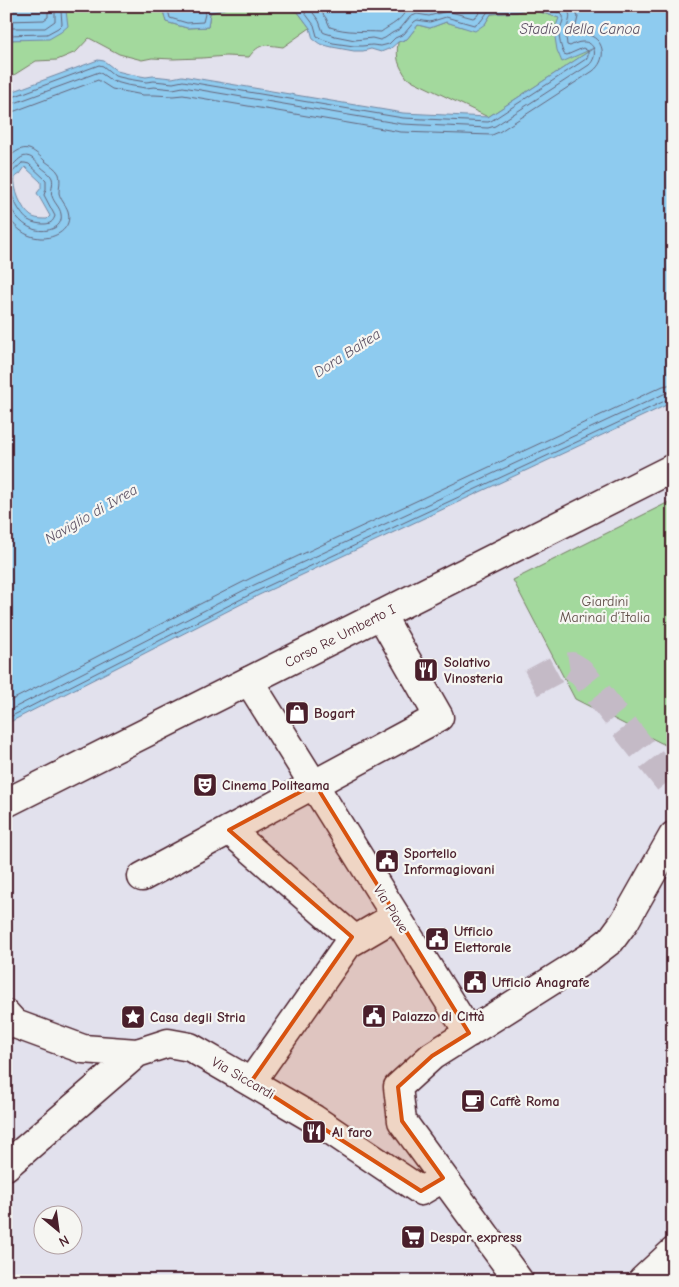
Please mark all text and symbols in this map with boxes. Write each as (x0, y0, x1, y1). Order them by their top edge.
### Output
water label: Stadio della Canoa (520, 20, 640, 38)
water label: Dora Baltea (310, 325, 384, 381)
water label: Naviglio di Ivrea (41, 480, 141, 548)
park label: Giardini Marinai d’Italia (560, 593, 650, 626)
street label: Corso Re Umberto I (282, 601, 398, 671)
place label: Solativo Vinosteria (444, 654, 503, 687)
restaurant icon: Solativo Vinosteria (413, 657, 439, 683)
shop icon: Bogart (284, 700, 310, 726)
place label: Bogart (314, 705, 355, 722)
theatre icon: Cinema Politeama (192, 772, 218, 798)
place label: Cinema Politeama (222, 777, 330, 794)
place label: Sportello Informagiovani (404, 845, 495, 878)
public building icon: Sportello Informagiovani (374, 848, 400, 874)
street label: Via Piave (370, 882, 412, 936)
place label: Ufficio Elettorale (454, 923, 511, 956)
public building icon: Ufficio Elettorale (424, 926, 450, 952)
public building icon: Ufficio Anagrafe (462, 969, 488, 995)
place label: Ufficio Anagrafe (492, 974, 590, 991)
public building icon: Palazzo di Città (361, 1003, 387, 1029)
place icon: Casa degli Stria (120, 1004, 146, 1030)
place label: Palazzo di Città (392, 1008, 485, 1025)
place label: Casa degli Stria (150, 1009, 246, 1026)
street label: Via Siccardi (208, 1053, 278, 1103)
cafe icon: Caffè Roma (460, 1088, 486, 1114)
place label: Caffè Roma (490, 1093, 560, 1110)
restaurant icon: Al faro (301, 1119, 327, 1145)
place label: Al faro (332, 1124, 372, 1141)
north arrow (32, 1204, 82, 1254)
supermarket icon: Despar express (400, 1224, 426, 1250)
place label: Despar express (430, 1229, 522, 1246)
text: N (56, 1231, 72, 1251)

